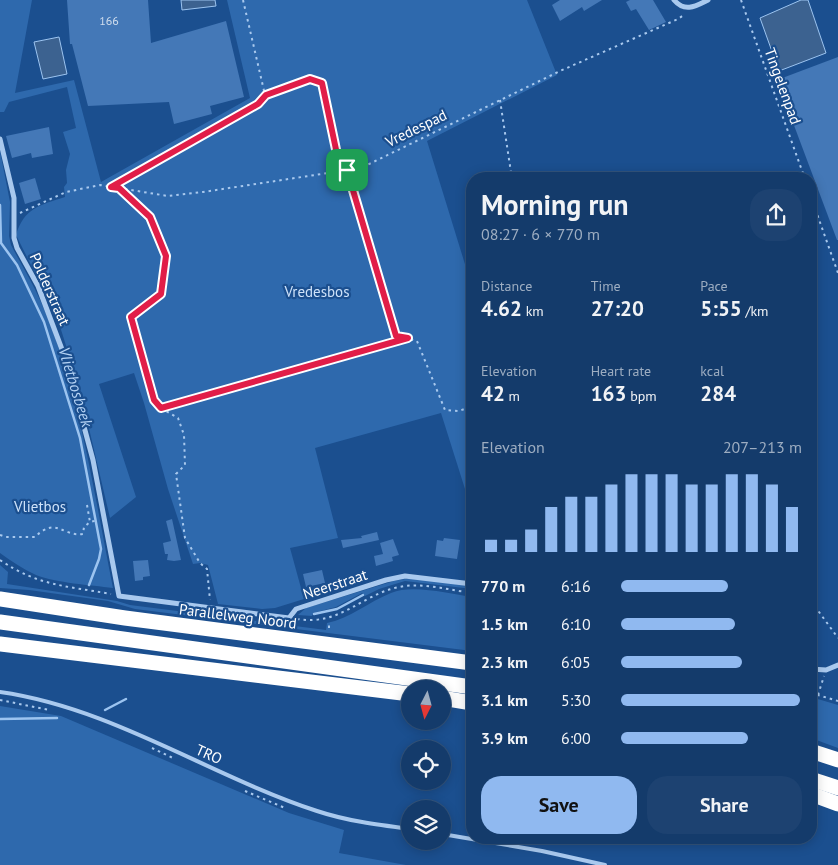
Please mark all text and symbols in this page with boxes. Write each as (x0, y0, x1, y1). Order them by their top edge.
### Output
house number: 166 (99, 13, 119, 28)
street label: Tingelenpad (760, 45, 806, 127)
street label: Vredespad (381, 105, 450, 151)
pin (326, 149, 368, 191)
icon: arrive (333, 156, 361, 184)
text: Morning run (481, 186, 629, 223)
button: share (750, 189, 802, 241)
text: 08:27 · 6 × 770 m (481, 224, 600, 244)
street label: Polderstraat (26, 250, 74, 328)
text: Distance (481, 277, 532, 295)
text: Time (591, 277, 621, 295)
text: Pace (700, 277, 728, 295)
park label: Vredesbos (284, 282, 349, 301)
text: 4.62 (481, 295, 522, 322)
text: 27:20 (591, 295, 644, 322)
text: 5:55 (700, 295, 742, 322)
text: km (522, 302, 544, 320)
text: /km (742, 302, 768, 320)
water label: Vlietbosbeek (54, 345, 98, 430)
text: Elevation (481, 362, 537, 380)
text: Heart rate (591, 362, 651, 380)
text: kcal (700, 362, 724, 380)
text: 42 (481, 380, 505, 407)
text: 163 (591, 380, 626, 407)
text: 284 (700, 380, 736, 407)
text: m (505, 387, 520, 405)
text: bpm (626, 387, 657, 405)
text: Elevation (481, 437, 545, 457)
text: 207–213 m (723, 437, 802, 457)
park label: Vlietbos (13, 497, 66, 516)
street label: Neerstraat (300, 565, 370, 603)
text: 770 m (481, 576, 525, 596)
text: 6:16 (561, 576, 591, 596)
street label: Parallelweg Noord (178, 599, 298, 633)
text: 1.5 km (481, 614, 528, 634)
text: 6:10 (561, 614, 591, 634)
text: 2.3 km (481, 652, 528, 672)
text: 6:05 (561, 652, 591, 672)
north arrow (401, 680, 451, 730)
map controls (401, 680, 451, 850)
text: 3.1 km (481, 690, 528, 710)
text: 5:30 (561, 690, 591, 710)
text: 3.9 km (481, 728, 528, 748)
text: 6:00 (561, 728, 591, 748)
street label: TRO (193, 740, 225, 768)
button: locate (401, 740, 451, 790)
button: Save (481, 776, 637, 834)
button: Share (647, 776, 802, 834)
button: layers (401, 800, 451, 850)

